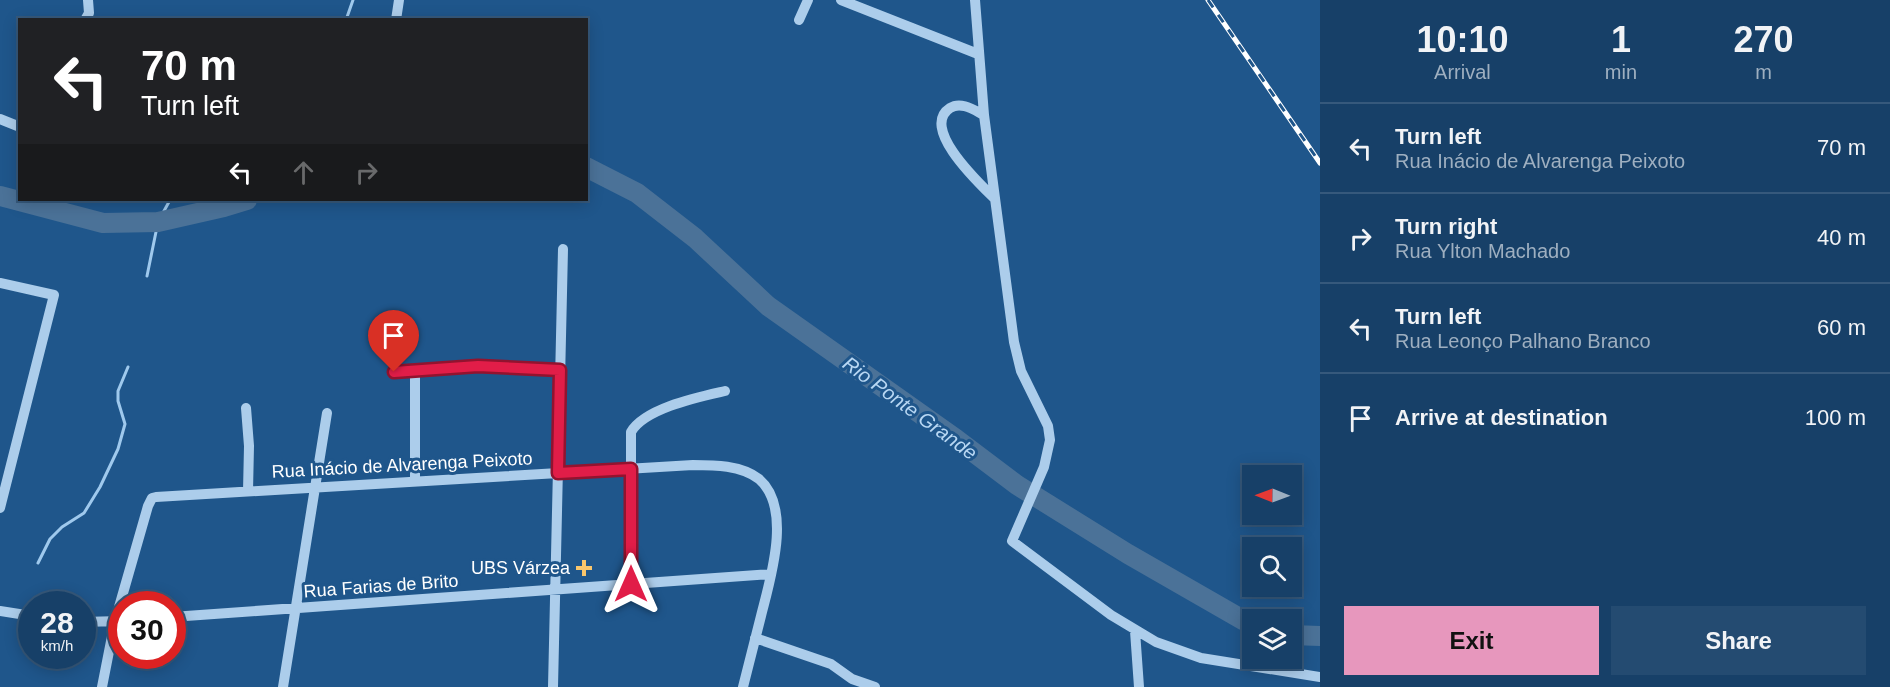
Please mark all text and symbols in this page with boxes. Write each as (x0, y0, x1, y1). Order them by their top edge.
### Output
text: 10:10 (1416, 19, 1508, 60)
text: 1 (1611, 19, 1631, 60)
text: 270 (1733, 19, 1794, 60)
icon: left (42, 42, 120, 120)
text: 70 m (141, 42, 237, 89)
text: Arrival (1434, 61, 1491, 83)
text: min (1605, 61, 1637, 83)
text: m (1755, 61, 1772, 83)
text: Turn left (141, 91, 239, 121)
text: Turn left (1395, 124, 1481, 149)
icon: left (1344, 132, 1377, 165)
text: 70 m (1817, 135, 1866, 160)
text: Rua Inácio de Alvarenga Peixoto (1395, 150, 1685, 172)
icon: left (224, 156, 257, 189)
icon: ahead (287, 156, 320, 189)
icon: right (350, 156, 383, 189)
text: Turn right (1395, 214, 1497, 239)
icon: right (1344, 222, 1377, 255)
text: 40 m (1817, 225, 1866, 250)
text: Rua Ylton Machado (1395, 240, 1570, 262)
text: Turn left (1395, 304, 1481, 329)
pin (368, 310, 419, 372)
icon: left (1344, 312, 1377, 345)
text: 60 m (1817, 315, 1866, 340)
icon: arrive (377, 319, 410, 352)
text: Rua Leonço Palhano Branco (1395, 330, 1651, 352)
water label: Rio Ponte Grande (839, 352, 981, 464)
icon: arrive (1344, 402, 1377, 435)
text: Arrive at destination (1395, 405, 1608, 430)
text: 100 m (1805, 405, 1866, 430)
street label: Rua Inácio de Alvarenga Peixoto (271, 448, 533, 482)
north arrow (1242, 465, 1302, 525)
map controls (1242, 465, 1302, 669)
button: search (1242, 537, 1302, 597)
position arrow (599, 552, 663, 616)
place label: UBS Várzea (471, 558, 571, 578)
marker: UBS Várzea (575, 559, 593, 577)
street label: Rua Farias de Brito (303, 571, 459, 601)
speed limit sign: 30 (108, 591, 186, 669)
text: 28 (40, 606, 74, 639)
button: Exit (1344, 606, 1599, 675)
button: Share (1611, 606, 1866, 675)
button: layers (1242, 609, 1302, 669)
text: km/h (41, 637, 73, 654)

